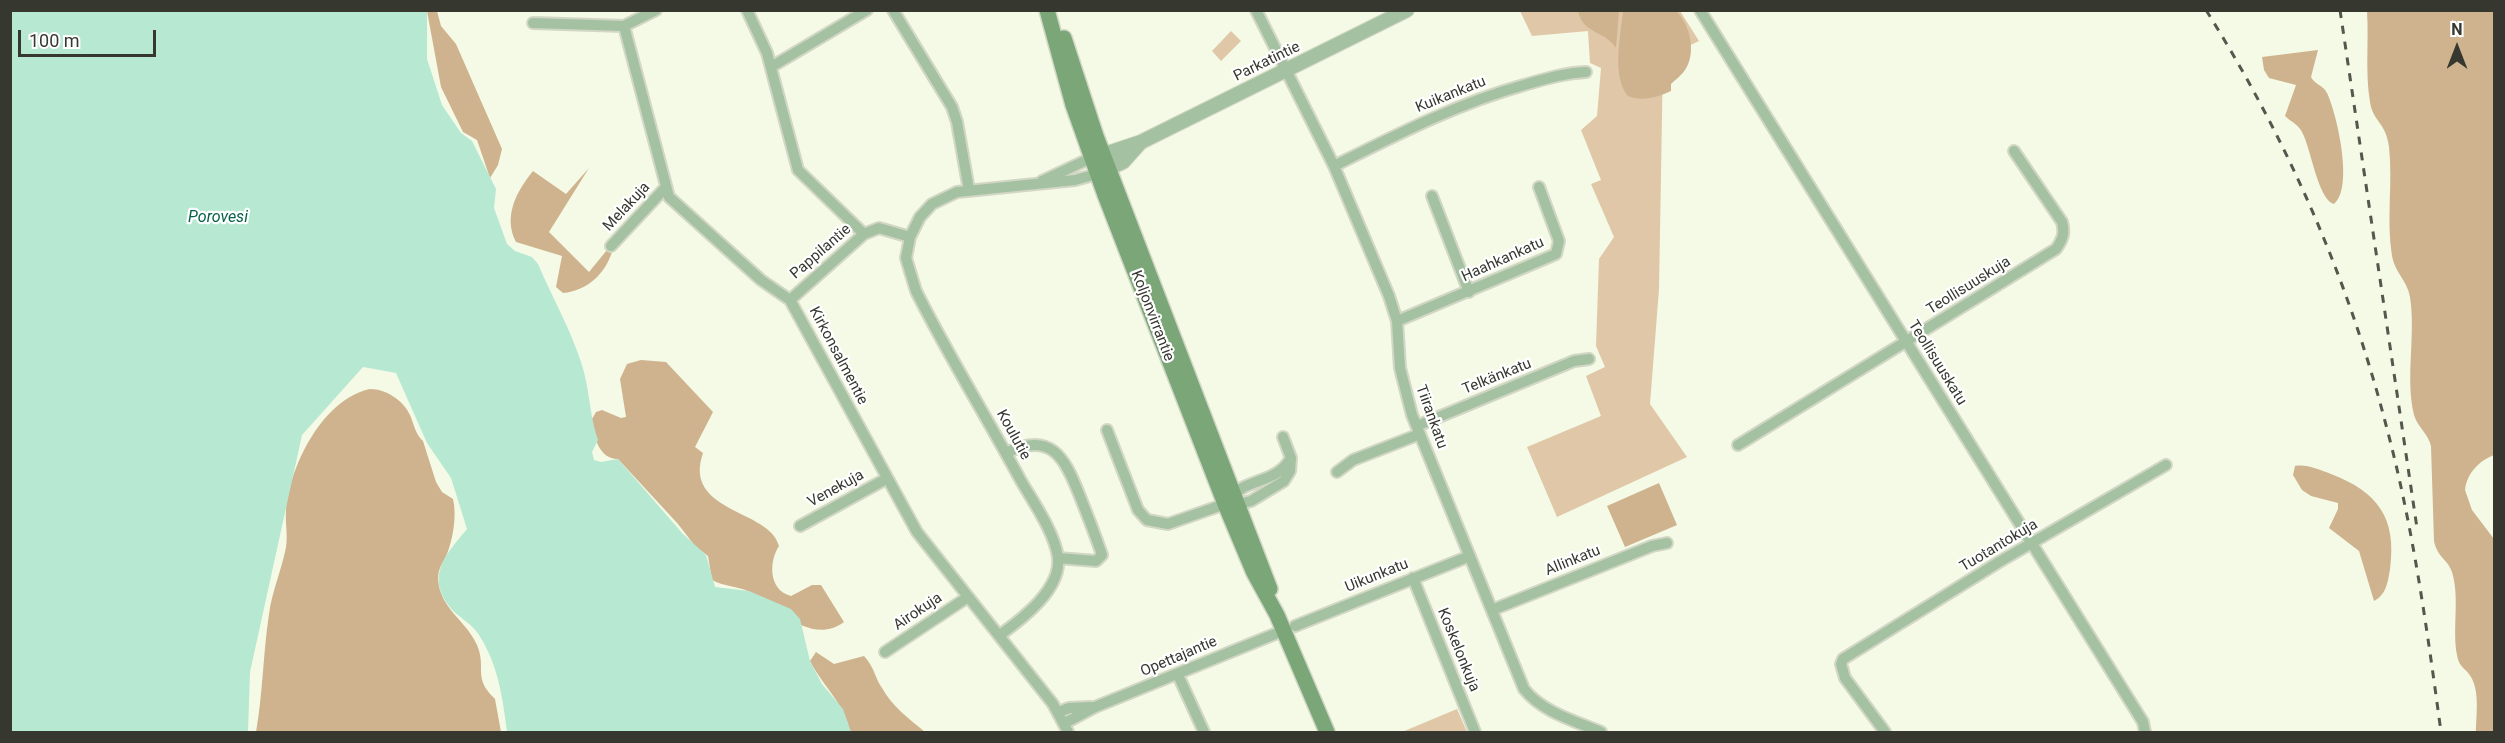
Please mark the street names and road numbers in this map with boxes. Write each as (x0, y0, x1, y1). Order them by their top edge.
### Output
street label: Parkatintie (1231, 38, 1303, 86)
street label: Kuikankatu (1413, 73, 1489, 117)
street label: Melakuja (600, 179, 654, 235)
street label: Pappilantie (787, 221, 855, 283)
street label: Haahkankatu (1459, 234, 1547, 286)
street label: Teollisuuskuja (1924, 253, 2014, 319)
street label: Koljonvirrantie (1126, 268, 1178, 364)
street label: Kirkonsalmentie (805, 304, 871, 408)
street label: Teollisuuskatu (1904, 317, 1970, 409)
street label: Telkänkatu (1460, 355, 1534, 399)
street label: Tiirankatu (1411, 383, 1451, 451)
street label: Koulutie (992, 407, 1034, 463)
street label: Venekuja (805, 466, 867, 512)
street label: Tuotantokuja (1957, 516, 2041, 576)
street label: Allinkatu (1543, 542, 1603, 580)
street label: Uikunkatu (1343, 555, 1411, 597)
street label: Airokuja (890, 589, 946, 635)
street label: Koskelonkuja (1433, 605, 1483, 695)
street label: Opettajantie (1138, 633, 1220, 681)

